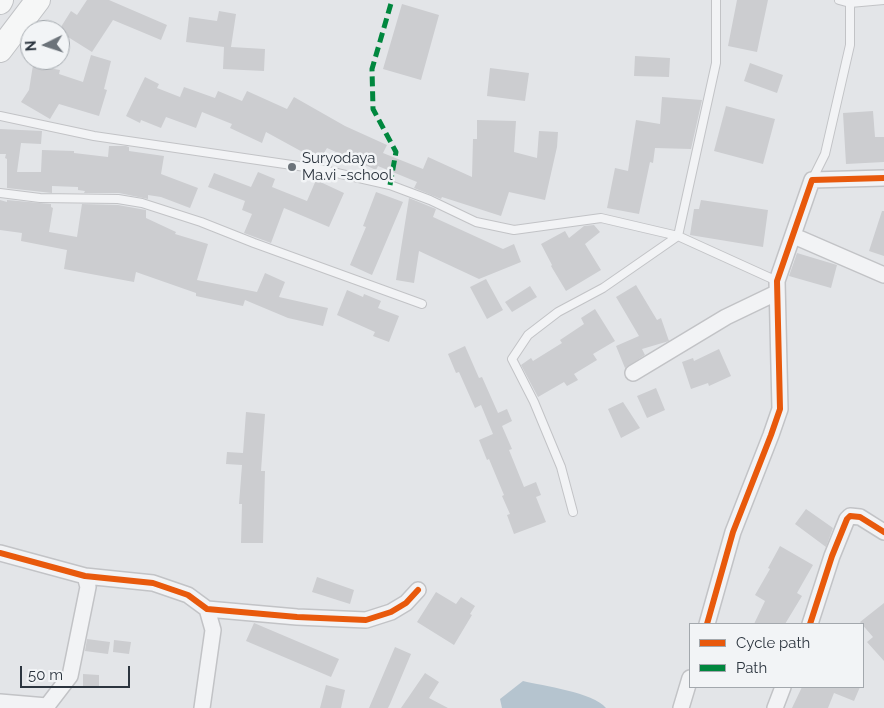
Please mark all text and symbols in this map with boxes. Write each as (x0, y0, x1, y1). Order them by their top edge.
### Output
north arrow (20, 20, 70, 70)
text: N (23, 40, 39, 52)
place label: Suryodaya Ma.vi -school (302, 149, 393, 184)
marker: Suryodaya Ma.vi -school (286, 161, 298, 173)
legend (689, 623, 864, 688)
text: Cycle path (736, 634, 810, 652)
scale bar (22, 656, 132, 688)
text: Path (736, 659, 767, 677)
text: 50 m (28, 666, 63, 684)

